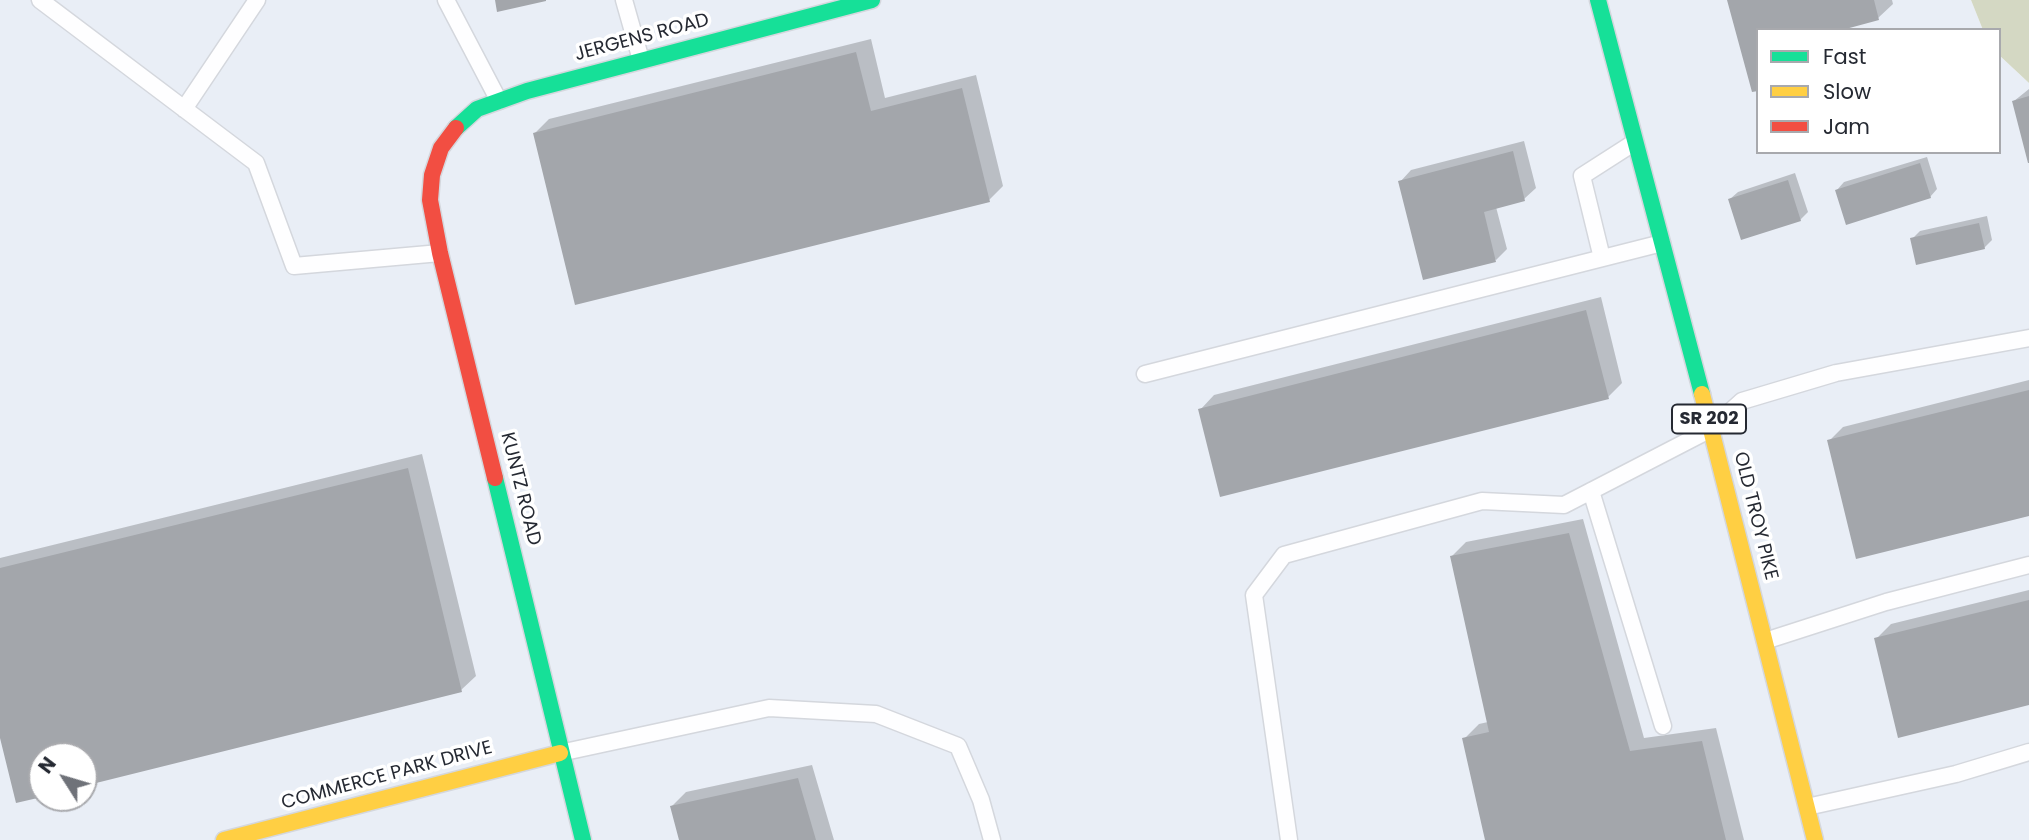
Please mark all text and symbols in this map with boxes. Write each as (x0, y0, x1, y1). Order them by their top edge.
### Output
street label: JERGENS ROAD (572, 9, 712, 67)
legend (1756, 28, 2001, 154)
text: Fast (1823, 42, 1866, 71)
text: Slow (1823, 77, 1871, 106)
text: Jam (1823, 112, 1870, 141)
road number: SR 202 (1672, 404, 1746, 433)
street label: KUNTZ ROAD (495, 430, 545, 548)
street label: OLD TROY PIKE (1728, 450, 1782, 582)
street label: COMMERCE PARK DRIVE (279, 737, 495, 815)
north arrow (28, 742, 98, 812)
text: N (32, 751, 63, 779)

